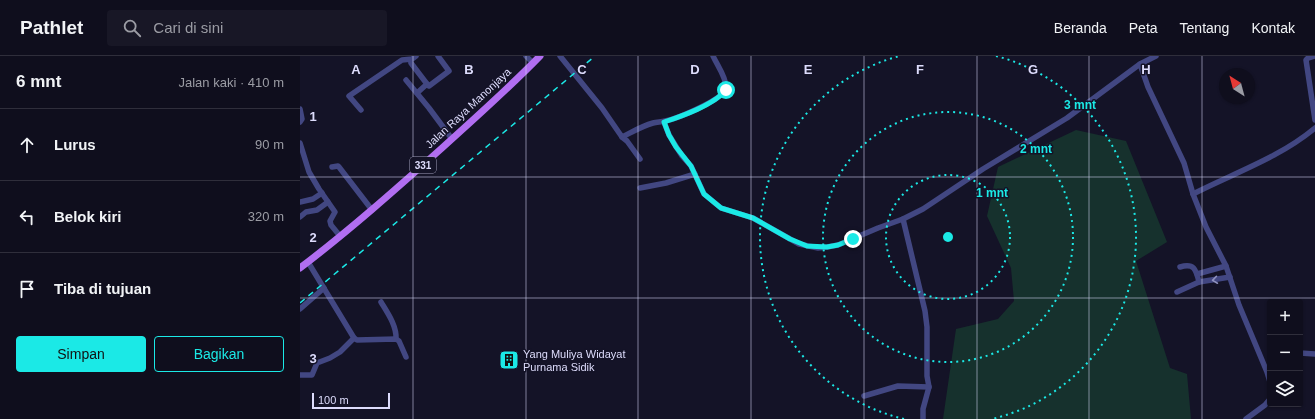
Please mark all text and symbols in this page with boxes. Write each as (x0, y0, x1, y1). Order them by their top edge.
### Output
search box (107, 10, 387, 46)
text: Pathlet (20, 17, 83, 38)
icon: search (121, 17, 143, 39)
text: Cari di sini (153, 19, 223, 36)
text: Beranda (1054, 20, 1107, 36)
text: Peta (1129, 20, 1158, 36)
text: Tentang (1180, 20, 1229, 36)
text: Kontak (1251, 20, 1295, 36)
text: A (351, 62, 361, 77)
text: B (464, 62, 474, 77)
text: C (577, 62, 587, 77)
text: D (690, 62, 700, 77)
text: E (804, 62, 813, 77)
text: F (916, 62, 924, 77)
text: G (1028, 62, 1038, 77)
text: H (1141, 62, 1151, 77)
street label: Jalan Raya Manonjaya (423, 65, 514, 151)
north arrow (1219, 68, 1255, 104)
text: 6 mnt (16, 72, 61, 91)
text: Jalan kaki · 410 m (179, 75, 284, 90)
route start (717, 81, 735, 99)
text: 3 mnt (1064, 98, 1096, 112)
text: 1 (309, 109, 317, 124)
icon: ahead (16, 134, 38, 156)
text: Lurus (54, 136, 96, 153)
text: 90 m (255, 137, 284, 152)
text: 2 mnt (1020, 142, 1052, 156)
road number: 331 (410, 157, 436, 173)
text: 1 mnt (976, 186, 1008, 200)
icon: left (16, 206, 38, 228)
text: Belok kiri (54, 208, 122, 225)
text: 320 m (248, 209, 284, 224)
text: 2 (309, 230, 317, 245)
route end (844, 230, 862, 248)
centre of rings (941, 230, 955, 244)
one-way arrow (1212, 275, 1218, 284)
icon: arrive (16, 278, 38, 300)
text: Tiba di tujuan (54, 280, 151, 297)
map controls (1267, 299, 1303, 407)
button: + (1267, 299, 1303, 335)
button: − (1267, 335, 1303, 371)
button: Simpan (16, 336, 146, 372)
button: Bagikan (154, 336, 284, 372)
place label: Yang Muliya Widayat Purnama Sidik (523, 348, 626, 373)
building icon: Yang Muliya Widayat Purnama Sidik (498, 349, 520, 371)
text: 3 (309, 351, 317, 366)
button: layers (1267, 371, 1303, 407)
scale bar (312, 391, 390, 410)
text: 100 m (318, 394, 349, 406)

